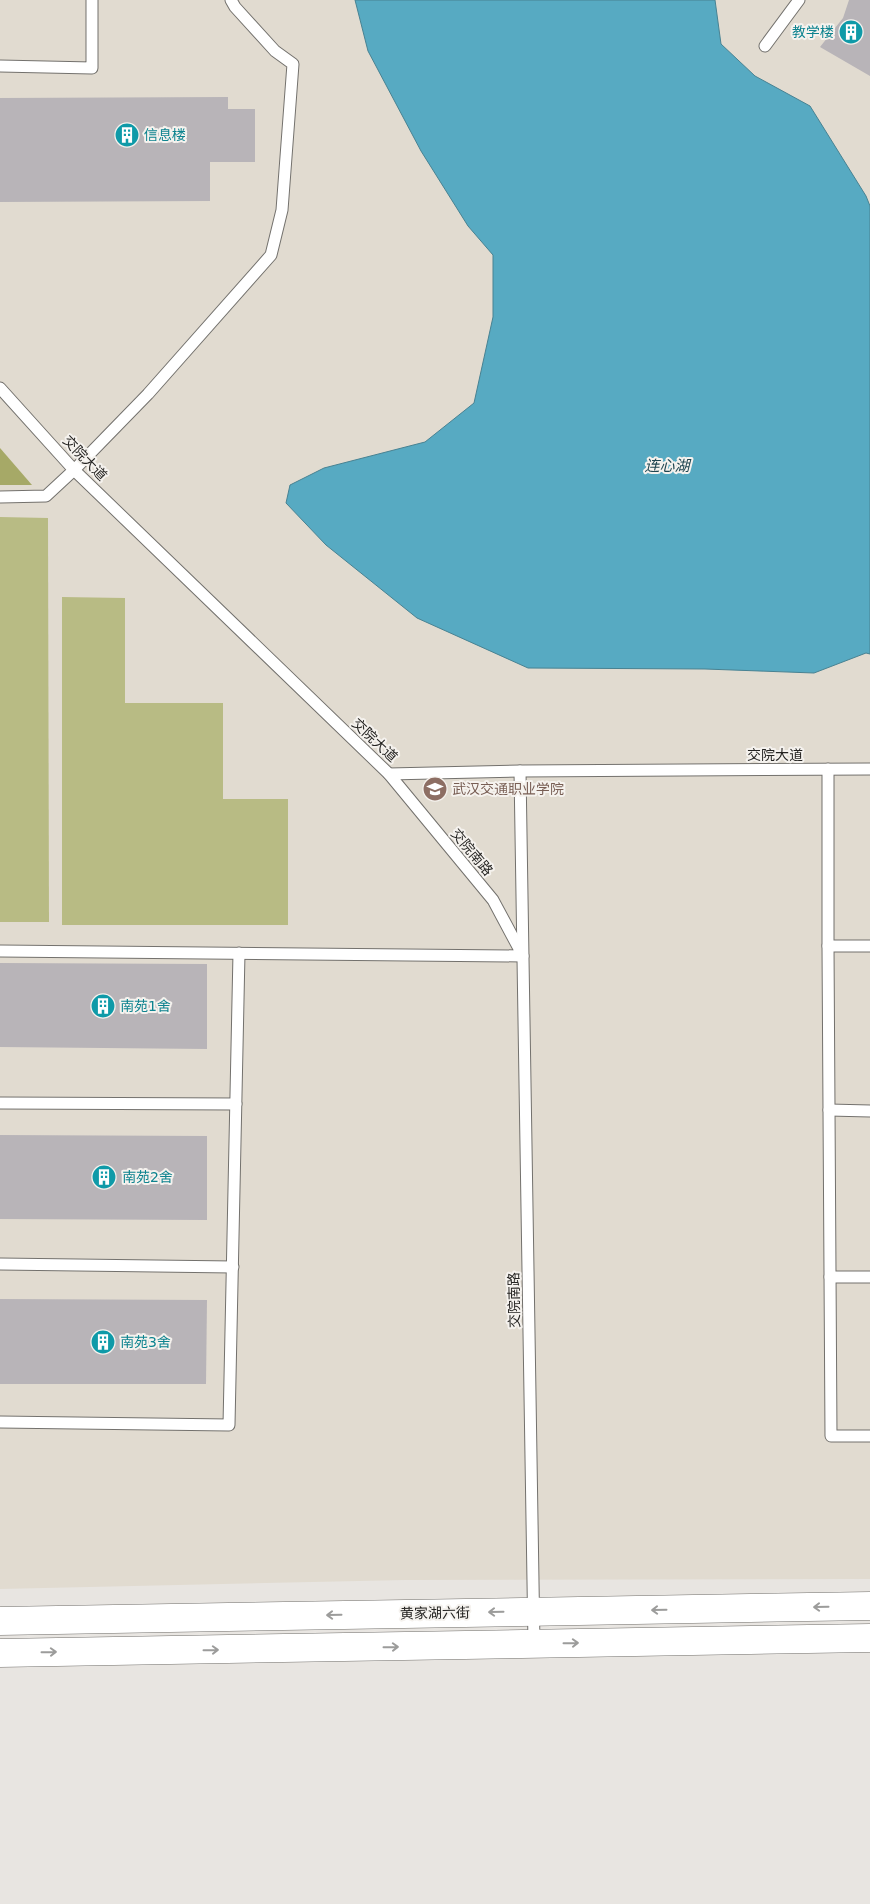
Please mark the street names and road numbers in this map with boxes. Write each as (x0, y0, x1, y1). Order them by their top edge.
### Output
street label: 交院大道 (60, 432, 110, 484)
street label: 交院大道 (349, 715, 401, 765)
street label: 交院大道 (747, 747, 803, 763)
street label: 交院南路 (448, 825, 496, 879)
street label: 交院南路 (506, 1272, 522, 1328)
street label: 黄家湖六街 (400, 1604, 470, 1622)

